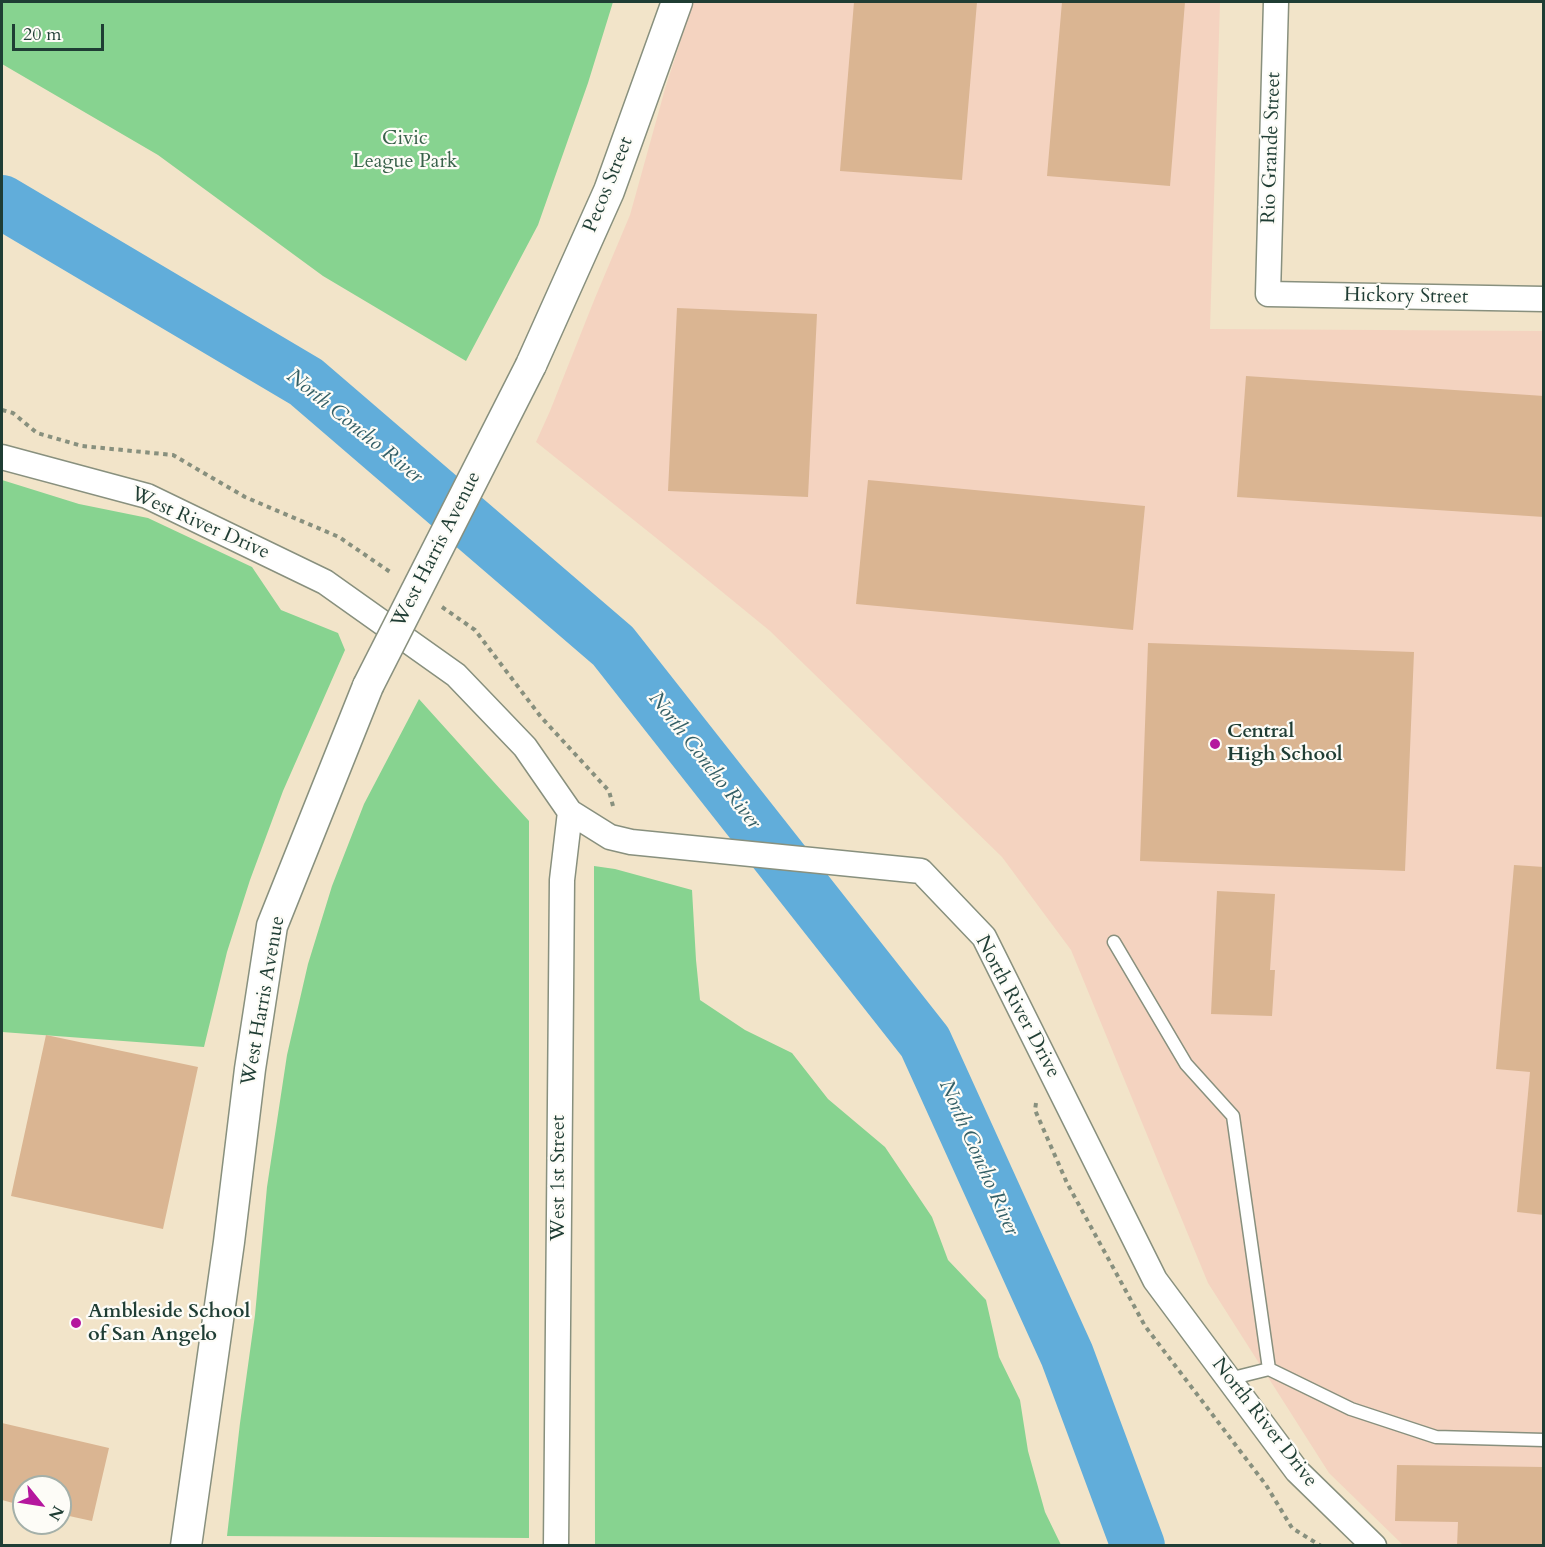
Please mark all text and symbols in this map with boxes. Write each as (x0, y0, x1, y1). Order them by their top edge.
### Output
scale bar (15, 12, 106, 50)
text: 20 m (23, 22, 62, 47)
street label: Rio Grande Street (1257, 72, 1287, 224)
park label: Civic League Park (353, 127, 457, 174)
street label: Pecos Street (579, 134, 639, 236)
street label: Hickory Street (1344, 284, 1468, 310)
water label: North Concho River (281, 364, 427, 490)
street label: West Harris Avenue (387, 468, 487, 632)
street label: West River Drive (127, 483, 273, 565)
water label: North Concho River (642, 687, 766, 835)
place label: Central High School (1227, 720, 1343, 767)
marker: Central High School (1208, 737, 1222, 751)
street label: West Harris Avenue (237, 914, 291, 1088)
street label: North River Drive (969, 932, 1065, 1082)
water label: North Concho River (932, 1076, 1024, 1240)
street label: West 1st Street (547, 1115, 571, 1241)
place label: Ambleside School of San Angelo (88, 1300, 250, 1347)
marker: Ambleside School of San Angelo (69, 1316, 83, 1330)
street label: North River Drive (1206, 1354, 1322, 1492)
north arrow (12, 1475, 72, 1535)
text: N (43, 1501, 69, 1525)

